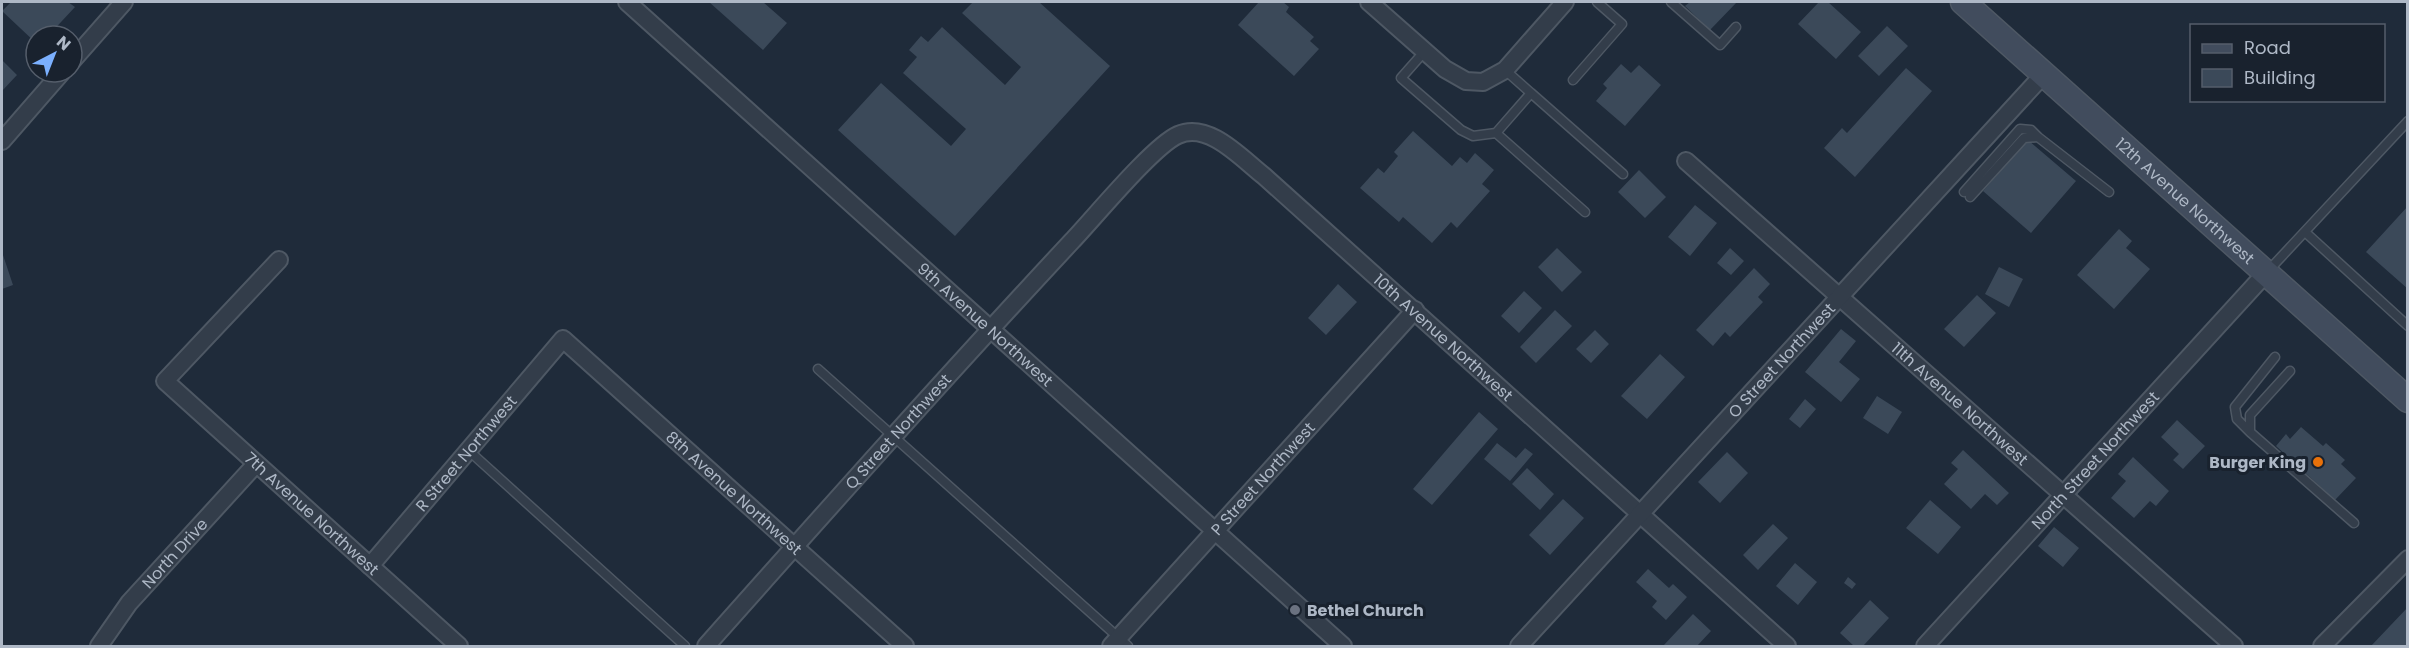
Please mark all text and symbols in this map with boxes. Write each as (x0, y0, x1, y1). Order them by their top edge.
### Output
north arrow (24, 24, 84, 84)
legend (2190, 24, 2385, 102)
text: N (52, 31, 76, 56)
text: Road (2244, 35, 2291, 60)
text: Building (2244, 65, 2316, 90)
street label: 12th Avenue Northwest (2110, 133, 2260, 270)
street label: 9th Avenue Northwest (912, 257, 1058, 392)
street label: 10th Avenue Northwest (1368, 269, 1518, 407)
street label: O Street Northwest (1723, 298, 1841, 423)
street label: 11th Avenue Northwest (1886, 337, 2033, 471)
street label: Q Street Northwest (840, 369, 957, 495)
street label: North Street Northwest (2026, 386, 2165, 534)
street label: R Street Northwest (410, 390, 522, 517)
street label: P Street Northwest (1206, 417, 1320, 540)
street label: 8th Avenue Northwest (661, 426, 807, 560)
street label: 7th Avenue Northwest (239, 447, 384, 581)
place label: Burger King (2209, 451, 2306, 474)
marker: Burger King (2311, 455, 2325, 469)
street label: North Drive (137, 513, 213, 594)
place label: Bethel Church (1307, 599, 1424, 622)
marker: Bethel Church (1288, 603, 1302, 617)

